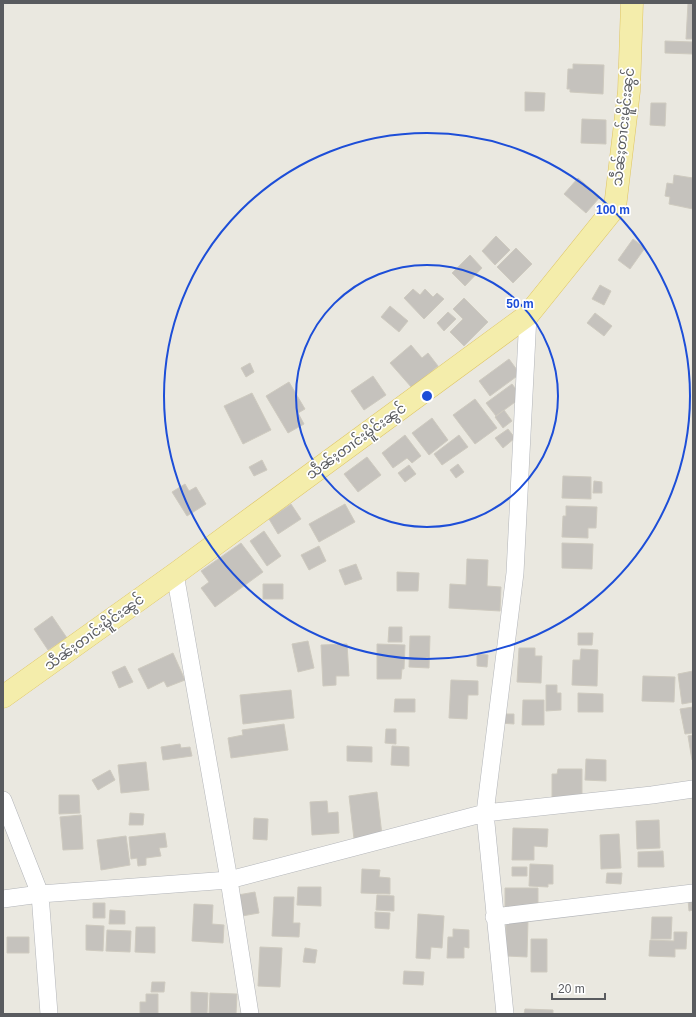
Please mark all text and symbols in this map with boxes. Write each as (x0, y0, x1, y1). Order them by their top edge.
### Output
street label: သဵၼ်ႈတၢင်းမိူင်းၼွင် (607, 67, 641, 187)
text: 100 m (596, 203, 630, 217)
text: 50 m (506, 297, 534, 311)
centre of rings (420, 389, 434, 403)
street label: သဵၼ်ႈတၢင်းမိူင်းၼွင် (302, 398, 411, 486)
street label: သဵၼ်ႈတၢင်းမိူင်းၼွင် (40, 589, 149, 677)
scale bar (552, 975, 605, 1001)
text: 20 m (558, 982, 585, 996)

